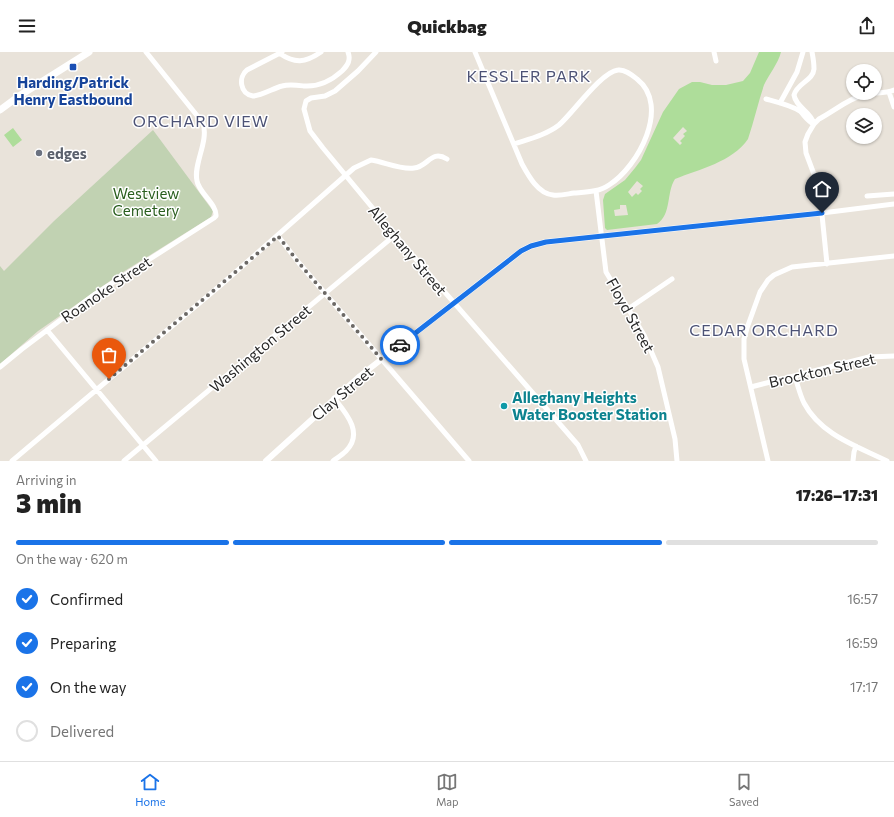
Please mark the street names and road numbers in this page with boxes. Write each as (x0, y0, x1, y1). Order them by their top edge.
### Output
street label: Alleghany Street (365, 201, 451, 299)
street label: Roanoke Street (57, 252, 155, 326)
street label: Floyd Street (603, 275, 659, 355)
street label: Washington Street (205, 300, 315, 396)
street label: Brockton Street (767, 349, 877, 391)
street label: Clay Street (308, 362, 376, 424)

